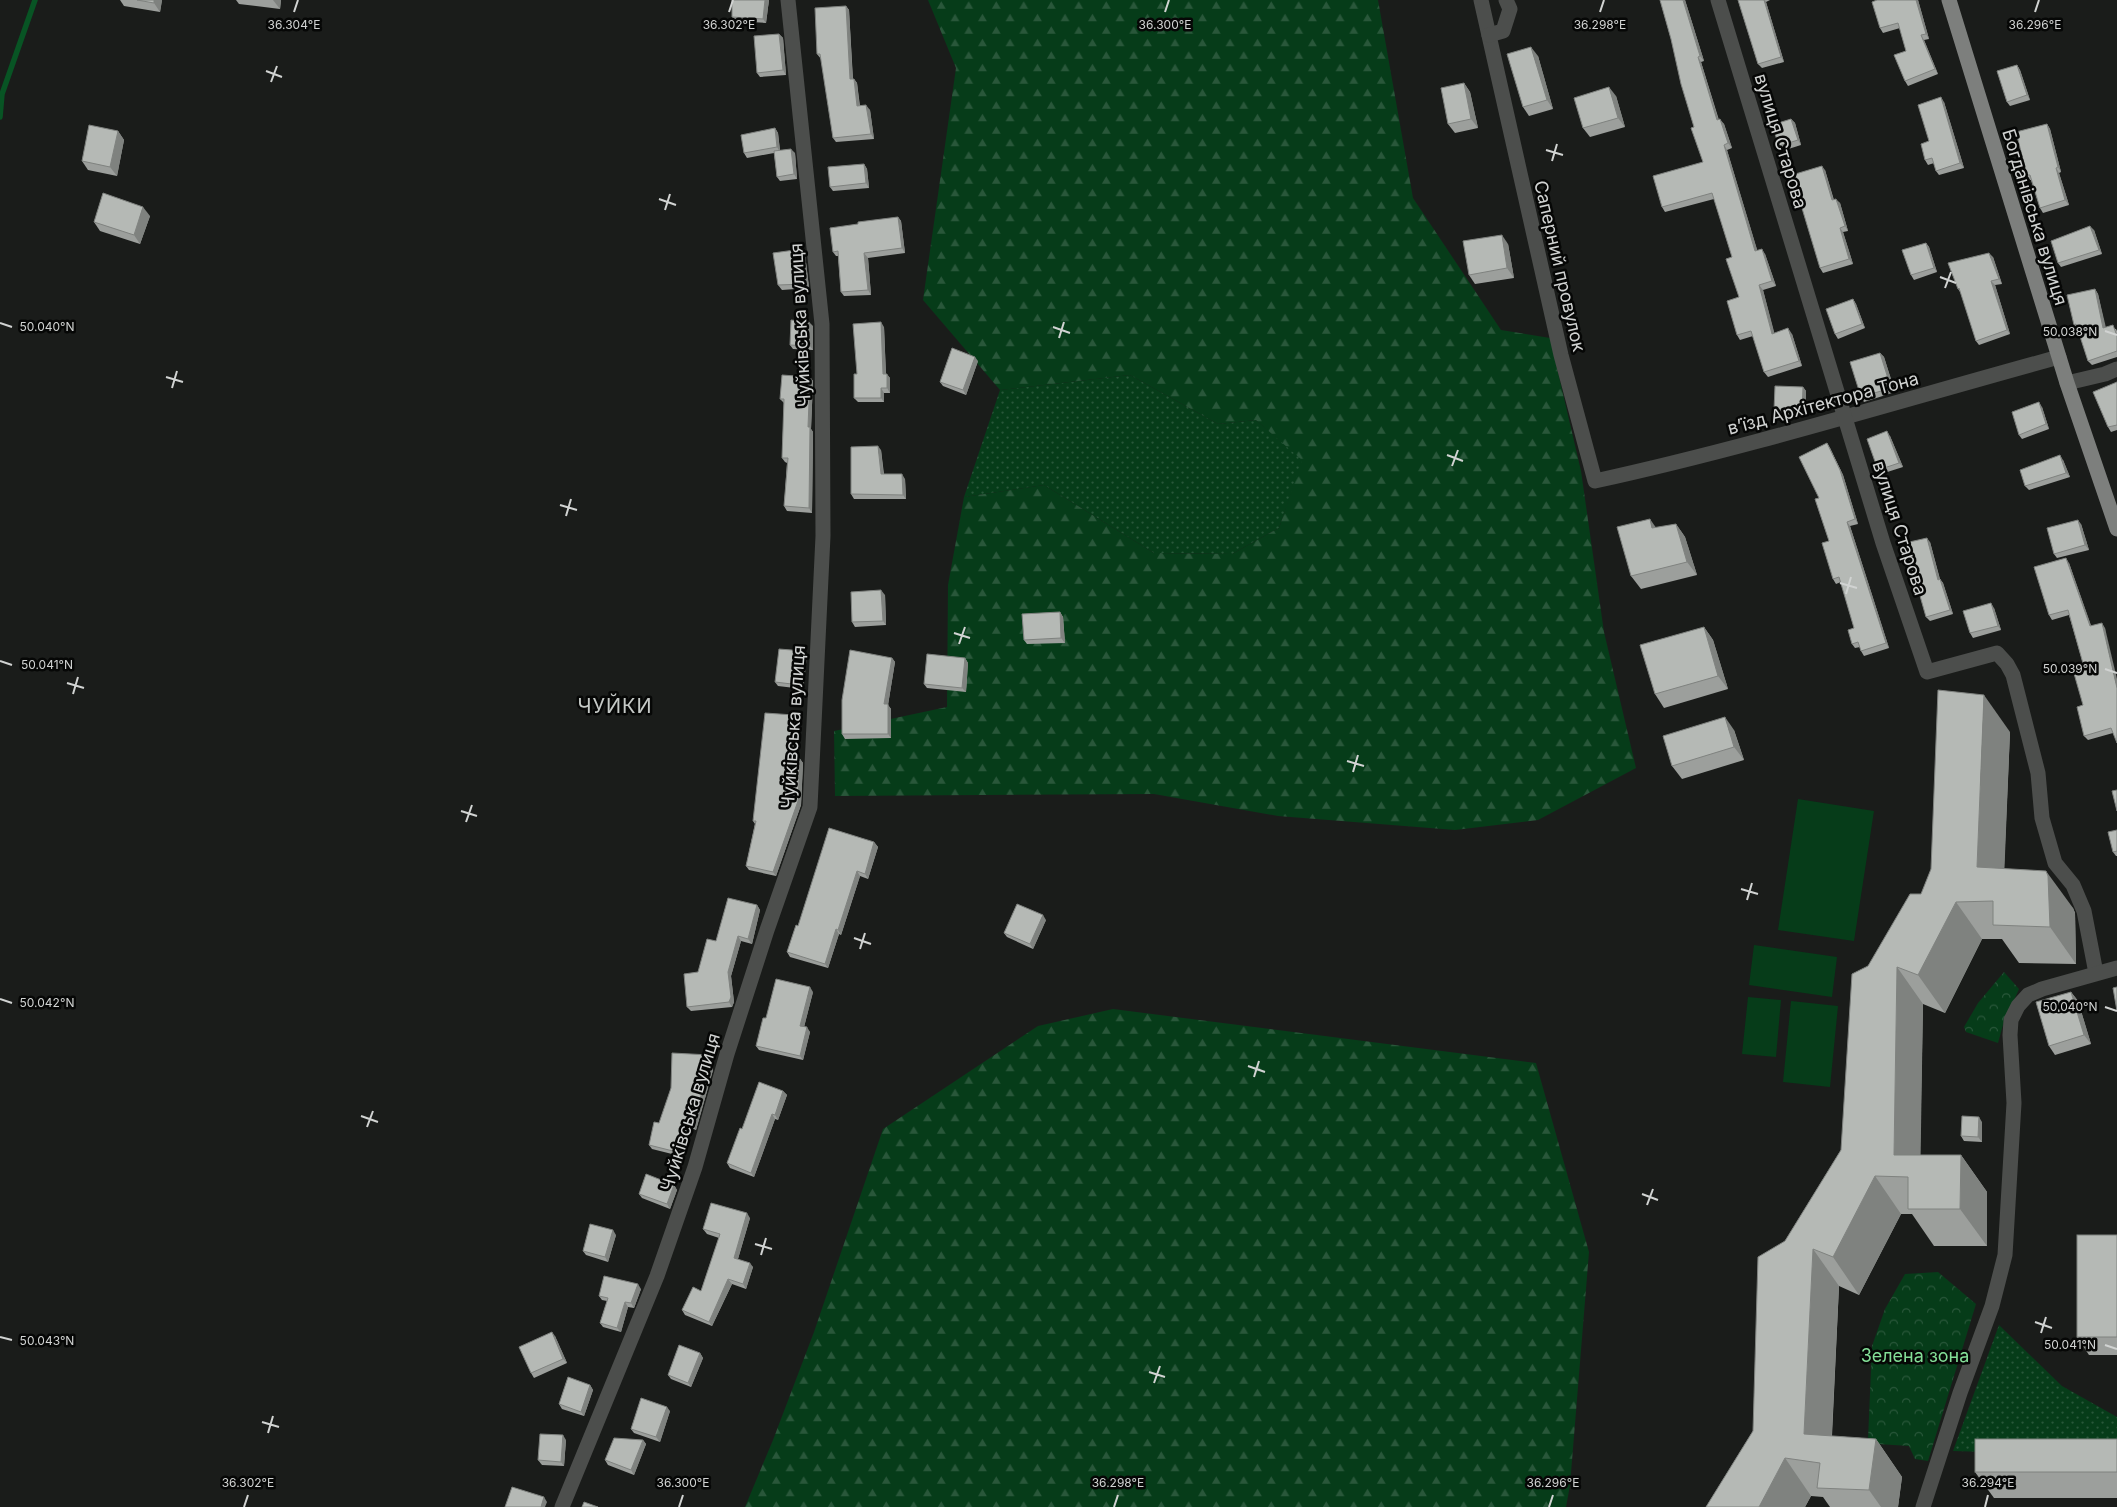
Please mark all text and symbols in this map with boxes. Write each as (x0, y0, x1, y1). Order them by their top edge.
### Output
text: 36.304°E (268, 17, 320, 32)
text: 36.302°E (703, 17, 755, 32)
text: 36.300°E (1139, 17, 1191, 32)
text: 36.298°E (1574, 17, 1626, 32)
text: 36.296°E (2009, 17, 2061, 32)
street label: вулиця Старова (1750, 71, 1812, 211)
street label: Богданівська вулиця (1998, 126, 2072, 308)
street label: Саперний провулок (1530, 178, 1590, 354)
street label: Чуйківська вулиця (785, 242, 815, 408)
text: 50.040°N (19, 319, 75, 334)
text: 50.038°N (2043, 324, 2097, 339)
street label: в’їзд Архітектора Тона (1725, 367, 1921, 439)
street label: вулиця Старова (1868, 458, 1932, 598)
street label: Чуйківська вулиця (777, 644, 809, 810)
text: 50.041°N (21, 657, 73, 672)
text: 50.039°N (2043, 661, 2097, 676)
district label: ЧУЙКИ (577, 693, 653, 718)
text: 50.042°N (20, 995, 74, 1010)
text: 50.040°N (2042, 999, 2098, 1014)
street label: Чуйківська вулиця (656, 1030, 724, 1194)
text: 50.043°N (20, 1333, 74, 1348)
text: 50.041°N (2044, 1337, 2096, 1352)
park label: Зелена зона (1861, 1345, 1969, 1366)
text: 36.302°E (222, 1475, 274, 1490)
text: 36.300°E (657, 1475, 709, 1490)
text: 36.298°E (1092, 1475, 1144, 1490)
text: 36.296°E (1527, 1475, 1579, 1490)
text: 36.294°E (1962, 1475, 2014, 1490)

